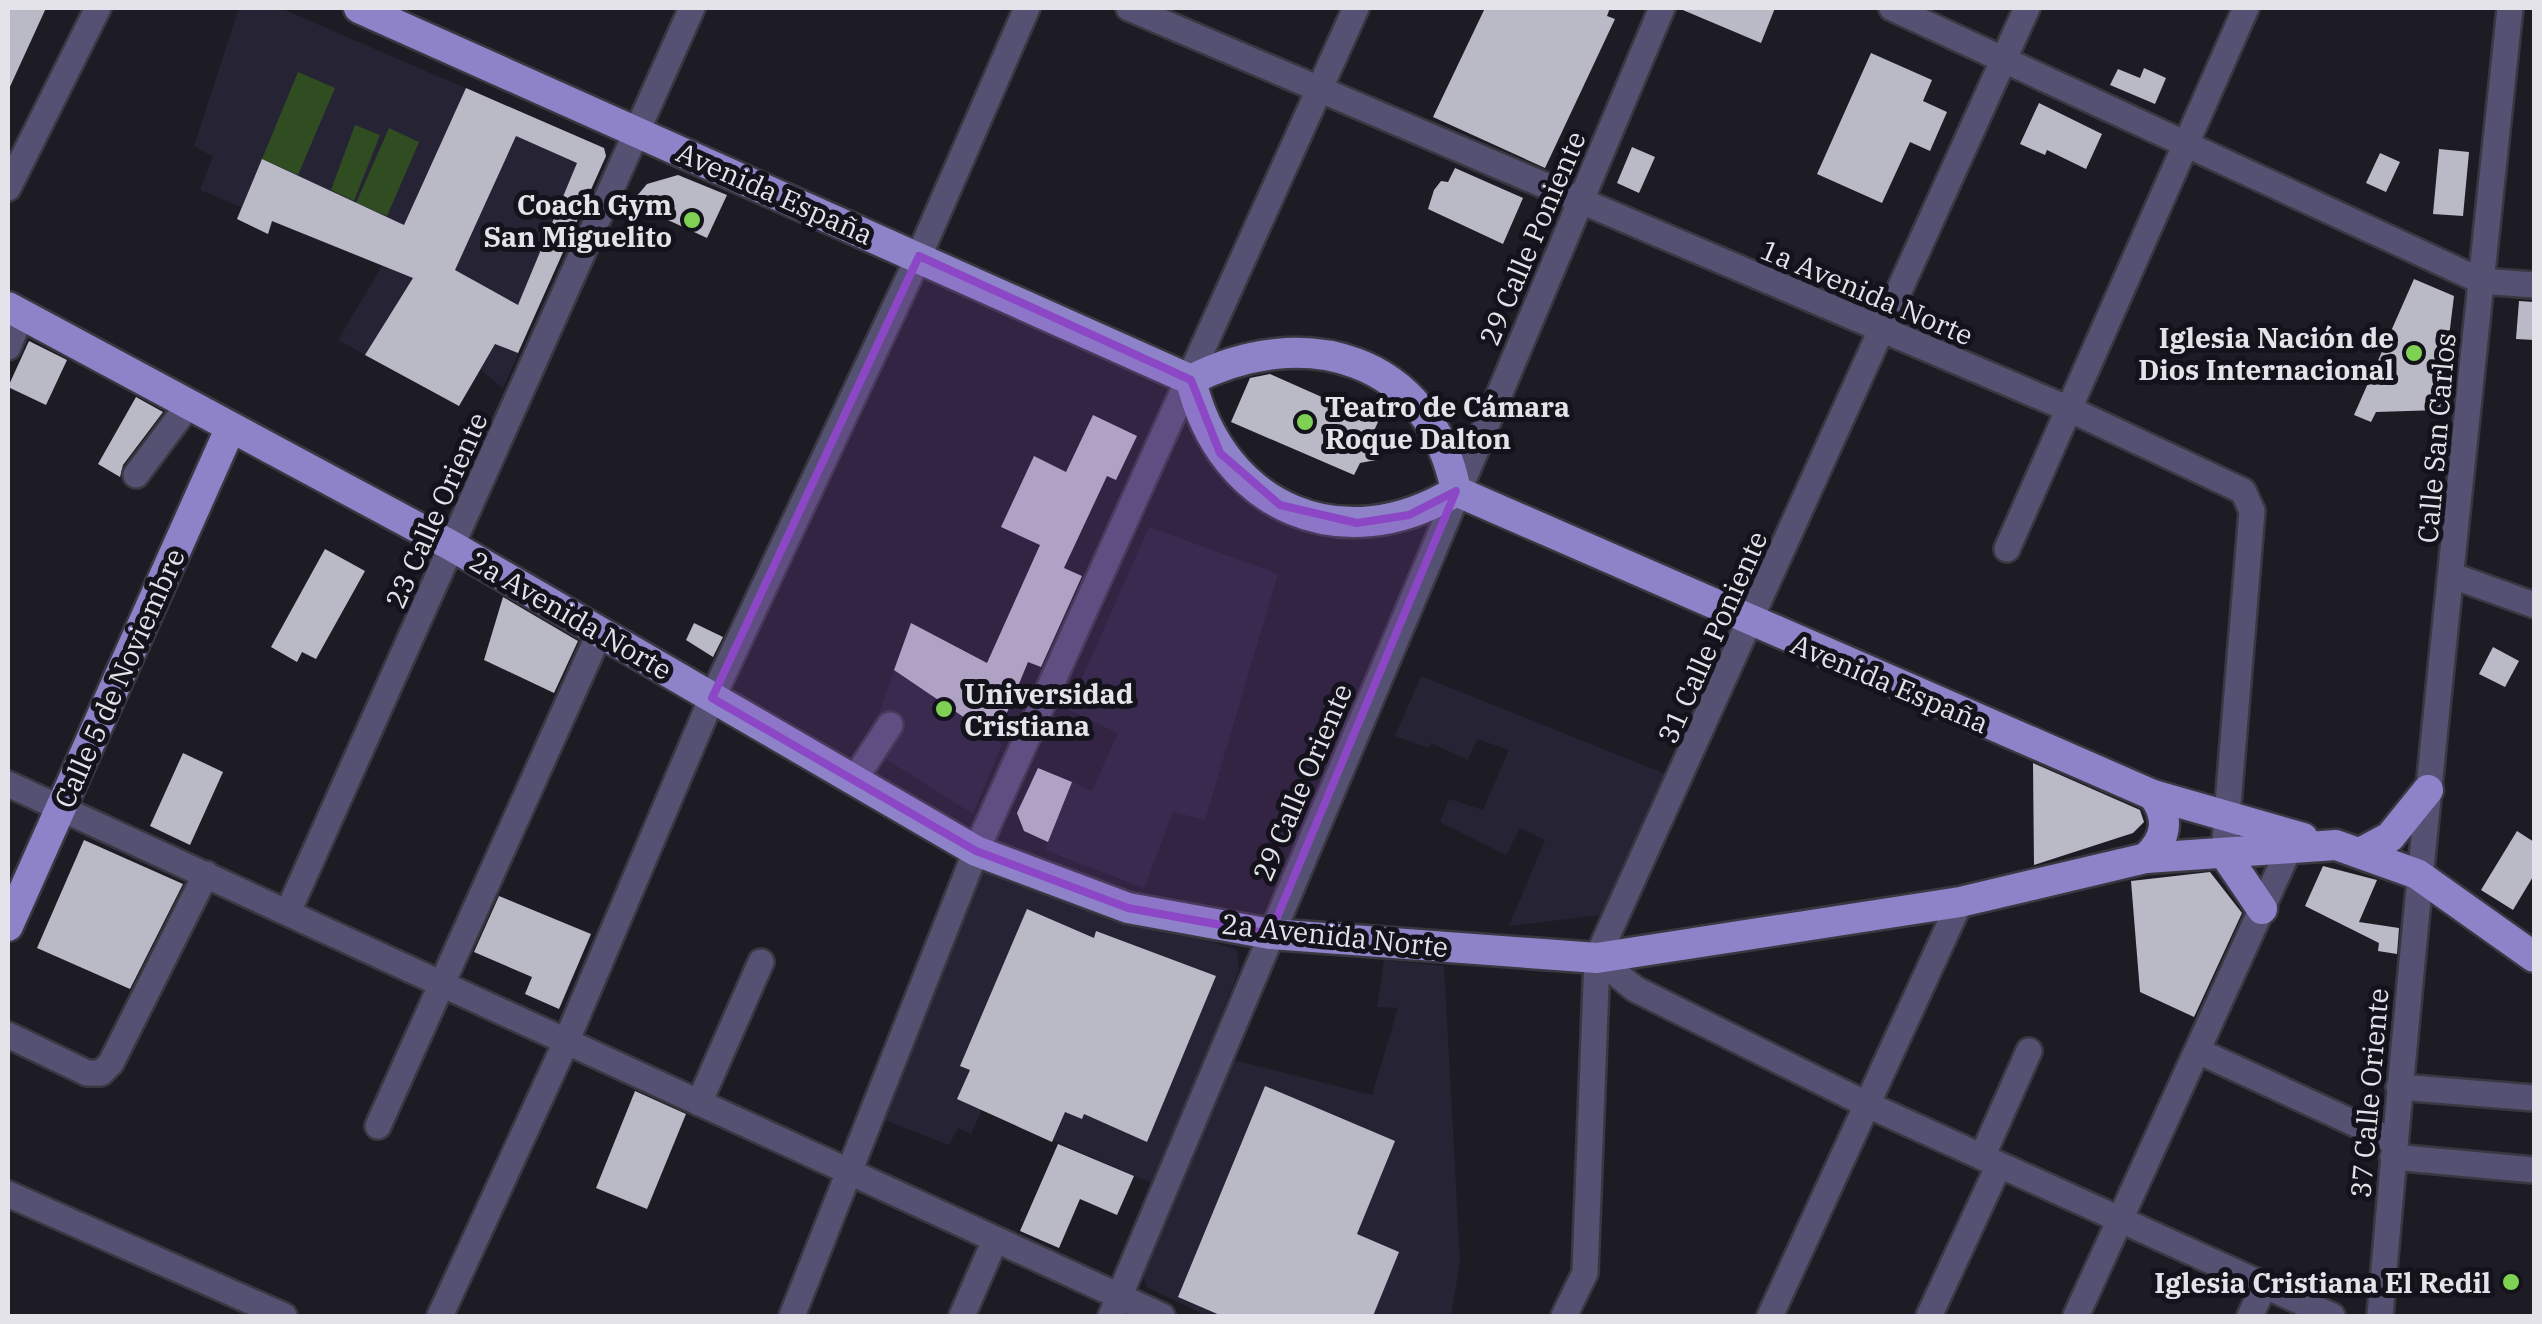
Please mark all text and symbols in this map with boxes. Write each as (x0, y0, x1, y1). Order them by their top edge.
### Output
street label: 29 Calle Poniente (1470, 125, 1594, 351)
street label: Avenida España (671, 133, 879, 253)
place label: Coach Gym San Miguelito (483, 186, 672, 255)
marker: Coach Gym San Miguelito (681, 209, 703, 231)
street label: 1a Avenida Norte (1755, 231, 1979, 353)
place label: Iglesia Nación de Dios Internacional (2138, 319, 2394, 388)
street label: Calle San Carlos (2408, 331, 2464, 545)
marker: Iglesia Nación de Dios Internacional (2403, 342, 2425, 364)
place label: Teatro de Cámara Roque Dalton (1325, 388, 1570, 457)
street label: 23 Calle Oriente (376, 406, 496, 614)
marker: Teatro de Cámara Roque Dalton (1294, 411, 1316, 433)
street label: 31 Calle Poniente (1649, 525, 1775, 749)
street label: 2a Avenida Norte (463, 542, 679, 688)
street label: Calle 5 de Noviembre (45, 543, 193, 813)
street label: Avenida España (1786, 625, 1994, 741)
place label: Universidad Cristiana (964, 675, 1133, 744)
street label: 29 Calle Oriente (1244, 678, 1360, 886)
marker: Universidad Cristiana (933, 698, 955, 720)
street label: 2a Avenida Norte (1220, 905, 1450, 965)
street label: 37 Calle Oriente (2341, 986, 2397, 1200)
place label: Iglesia Cristiana El Redil (2154, 1264, 2491, 1301)
marker: Iglesia Cristiana El Redil (2500, 1271, 2522, 1293)

